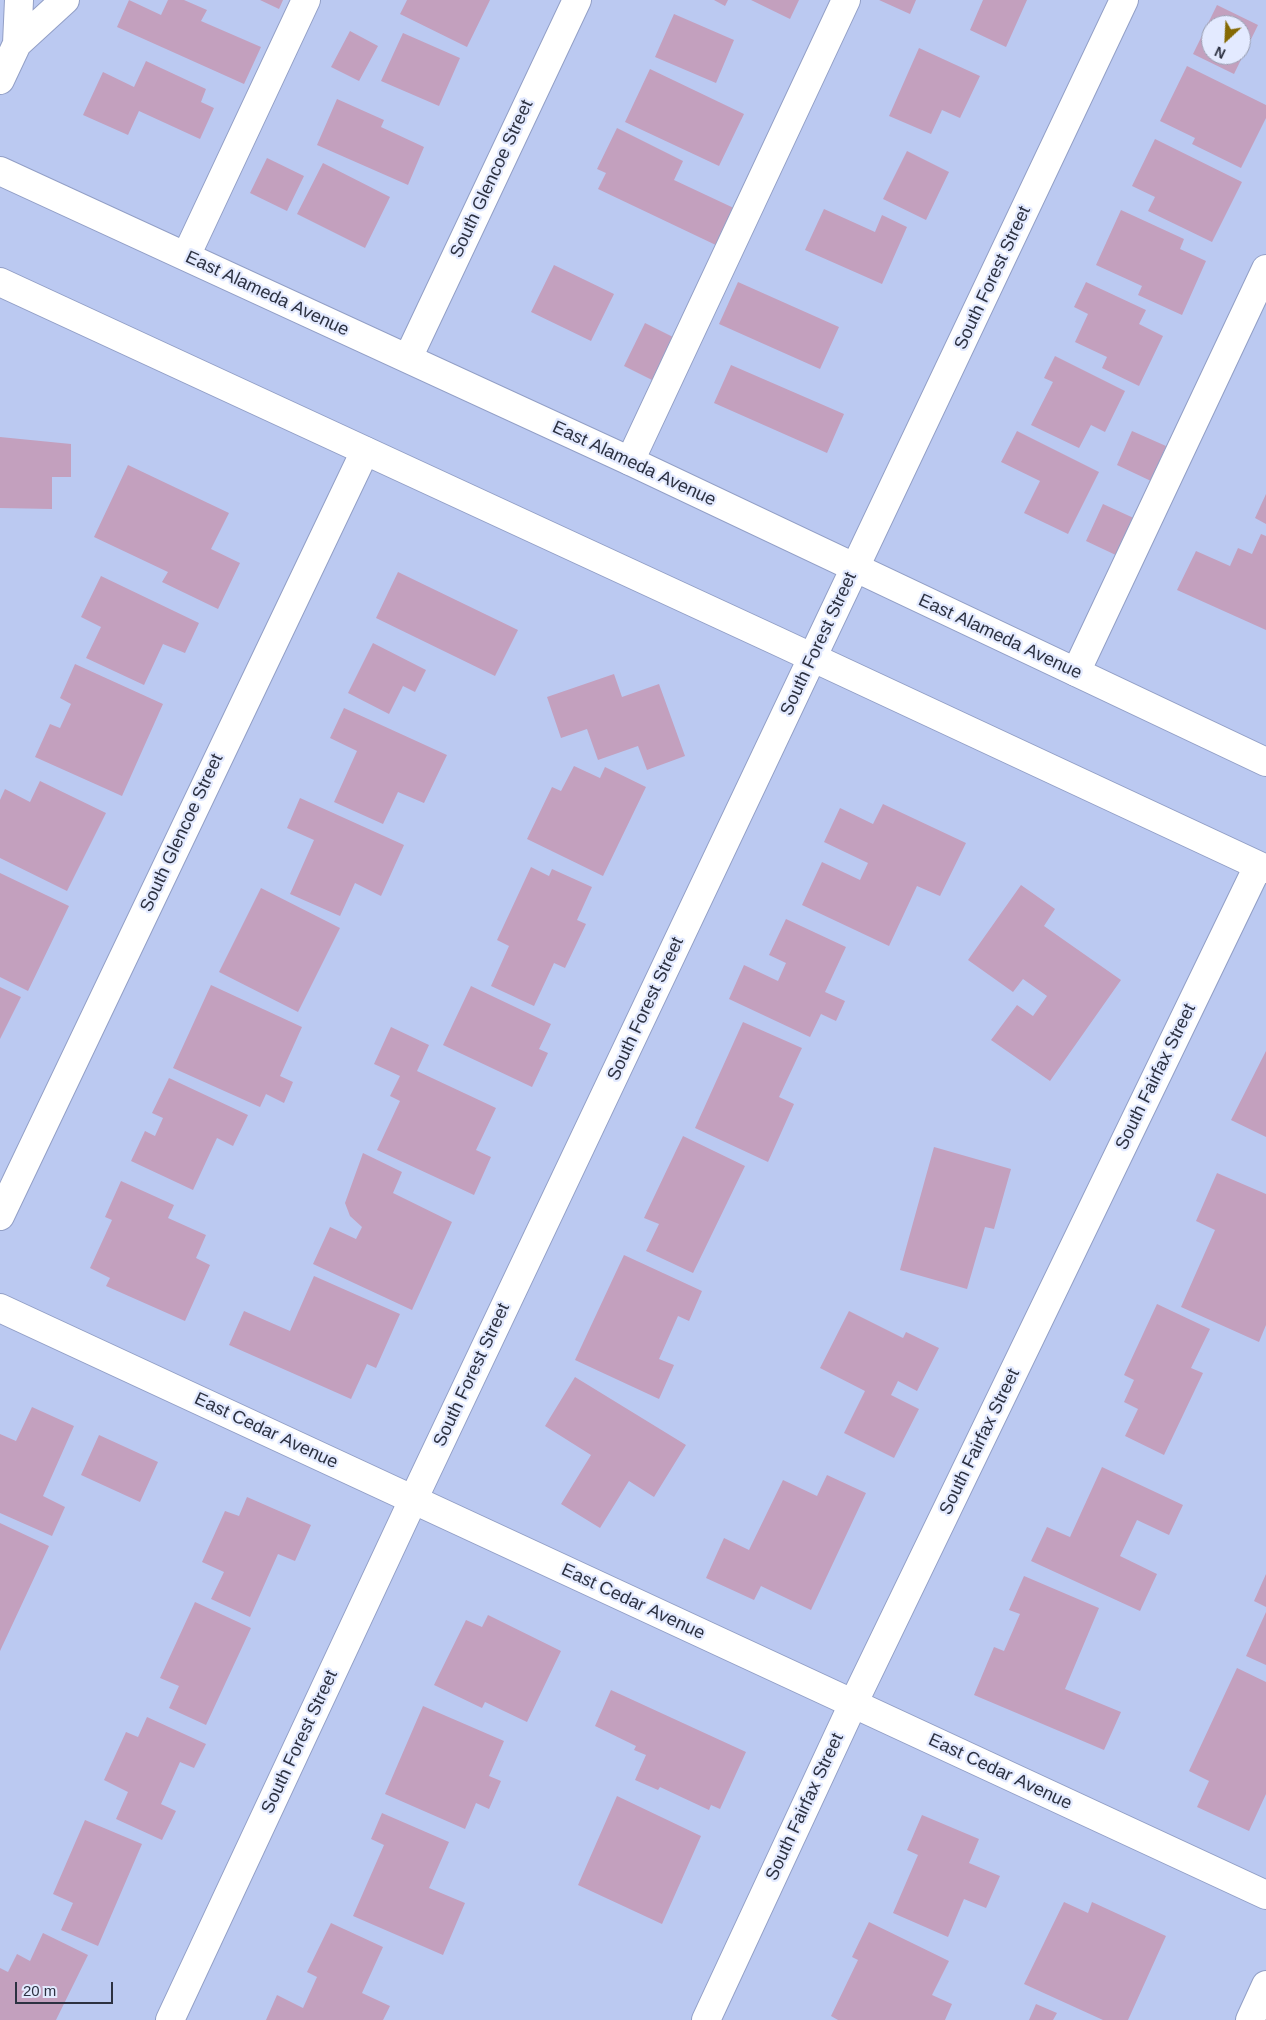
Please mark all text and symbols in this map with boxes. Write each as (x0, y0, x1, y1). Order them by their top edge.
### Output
north arrow (1201, 15, 1251, 65)
text: N (1212, 43, 1228, 62)
street label: South Glencoe Street (446, 96, 538, 262)
street label: South Forest Street (950, 203, 1036, 353)
street label: East Alameda Avenue (182, 247, 352, 341)
street label: East Alameda Avenue (549, 417, 719, 511)
street label: South Forest Street (776, 569, 862, 719)
street label: East Alameda Avenue (915, 590, 1085, 684)
street label: South Glencoe Street (136, 750, 228, 916)
street label: South Forest Street (603, 934, 689, 1084)
street label: South Fairfax Street (1111, 1000, 1201, 1154)
street label: South Forest Street (429, 1300, 515, 1450)
street label: South Fairfax Street (935, 1365, 1025, 1519)
street label: East Cedar Avenue (191, 1388, 341, 1474)
street label: East Cedar Avenue (558, 1559, 708, 1645)
street label: South Forest Street (257, 1667, 343, 1817)
street label: East Cedar Avenue (925, 1729, 1075, 1815)
street label: South Fairfax Street (761, 1730, 849, 1884)
scale bar (18, 1972, 115, 2004)
text: 20 m (23, 1982, 56, 1999)

